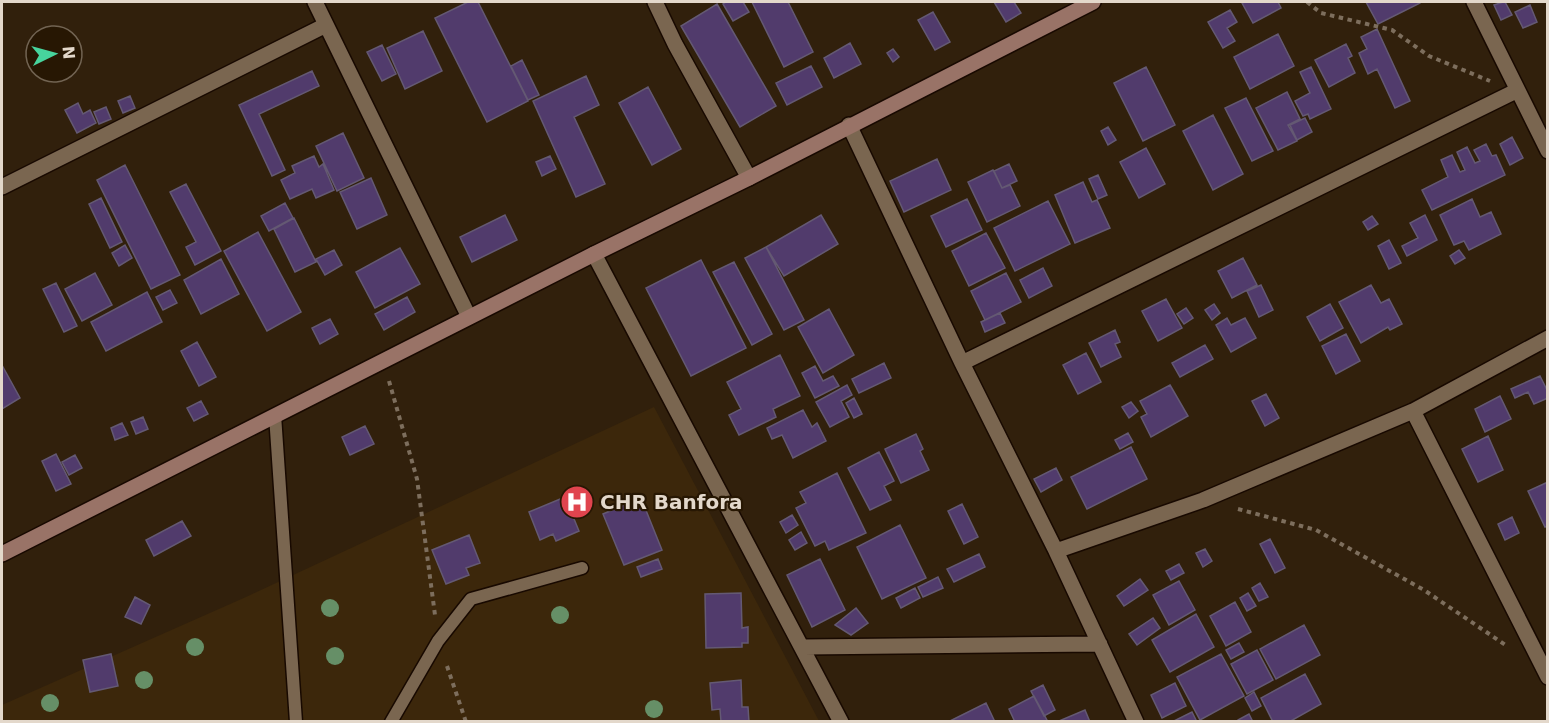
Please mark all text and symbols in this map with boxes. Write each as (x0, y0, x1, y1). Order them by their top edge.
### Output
north arrow (24, 24, 84, 84)
text: N (58, 45, 78, 60)
hospital icon: CHR Banfora (559, 484, 595, 520)
place label: CHR Banfora (600, 490, 743, 514)

